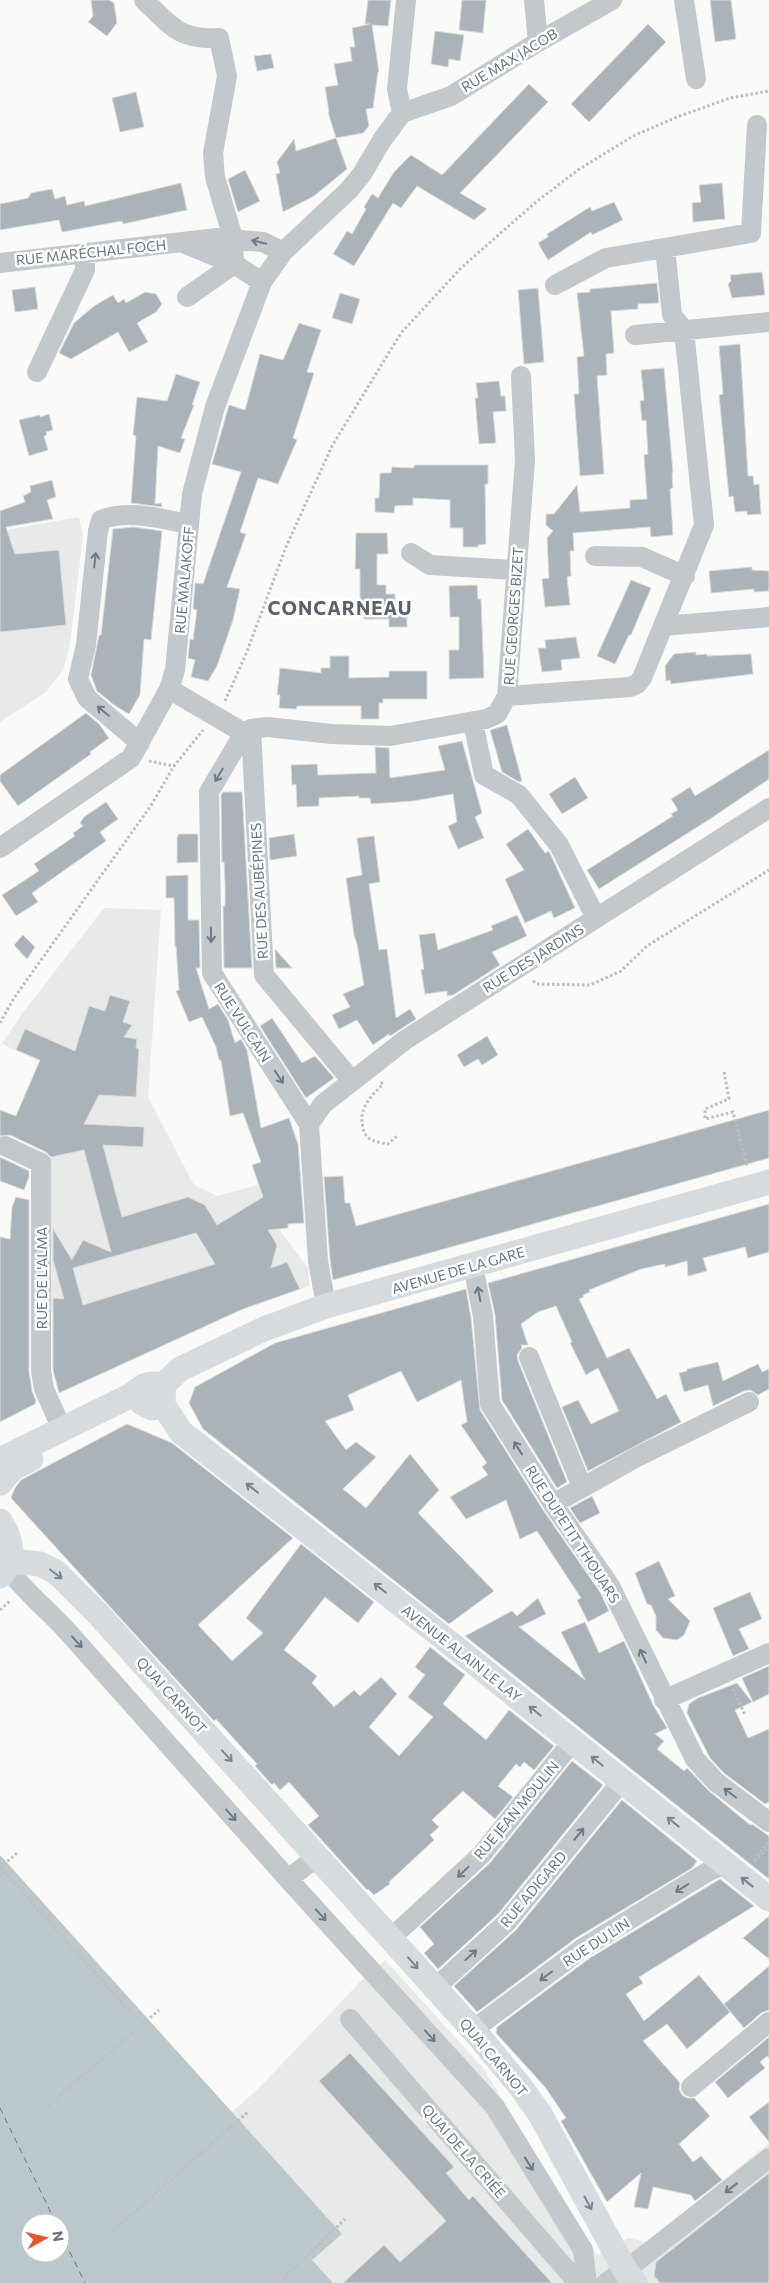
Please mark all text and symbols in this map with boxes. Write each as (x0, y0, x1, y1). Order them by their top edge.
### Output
street label: RUE MAX JACOB (458, 25, 560, 95)
street label: RUE MARÉCHAL FOCH (15, 236, 167, 268)
one-way arrow (252, 237, 268, 246)
street label: RUE MALAKOFF (171, 526, 197, 634)
street label: RUE GEORGES BIZET (500, 546, 526, 686)
one-way arrow (90, 552, 100, 568)
district label: CONCARNEAU (268, 596, 413, 619)
one-way arrow (96, 706, 109, 717)
one-way arrow (214, 767, 224, 782)
street label: RUE DES AUBÉPINES (247, 822, 271, 960)
street label: RUE DES JARDINS (479, 920, 587, 996)
one-way arrow (206, 926, 216, 942)
street label: RUE VULCAIN (211, 979, 275, 1065)
one-way arrow (274, 1070, 284, 1084)
street label: RUE DE L'ALMA (33, 1226, 50, 1329)
street label: AVENUE DE LA GARE (390, 1243, 526, 1297)
one-way arrow (473, 1286, 483, 1302)
one-way arrow (513, 1441, 523, 1455)
street label: RUE DUPETIT THOUARS (522, 1462, 624, 1606)
one-way arrow (246, 1482, 259, 1493)
one-way arrow (49, 1568, 62, 1579)
one-way arrow (373, 1583, 387, 1593)
street label: AVENUE ALAIN LE LAY (399, 1601, 525, 1705)
one-way arrow (71, 1635, 83, 1648)
one-way arrow (638, 1649, 647, 1664)
street label: QUAI CARNOT (133, 1653, 211, 1737)
one-way arrow (528, 1705, 541, 1716)
one-way arrow (221, 1749, 232, 1762)
one-way arrow (591, 1756, 604, 1767)
street label: RUE JEAN MOULIN (470, 1757, 562, 1863)
one-way arrow (724, 1787, 737, 1798)
one-way arrow (225, 1809, 237, 1822)
one-way arrow (667, 1817, 680, 1828)
one-way arrow (573, 1828, 584, 1841)
street label: RUE ADIGARD (496, 1848, 570, 1930)
one-way arrow (456, 1866, 469, 1878)
one-way arrow (741, 1876, 754, 1887)
one-way arrow (676, 1883, 690, 1893)
one-way arrow (315, 1909, 327, 1922)
street label: RUE DU LIN (559, 1914, 633, 1970)
one-way arrow (464, 1949, 477, 1961)
one-way arrow (407, 1956, 418, 1969)
one-way arrow (539, 1971, 553, 1981)
street label: QUAI CARNOT (456, 2015, 532, 2100)
one-way arrow (424, 2029, 436, 2042)
street label: QUAI DE LA CRIÉE (419, 2101, 509, 2201)
one-way arrow (525, 2156, 535, 2170)
one-way arrow (725, 2182, 738, 2193)
one-way arrow (583, 2196, 593, 2211)
north arrow (20, 2213, 70, 2263)
text: N (49, 2230, 68, 2243)

